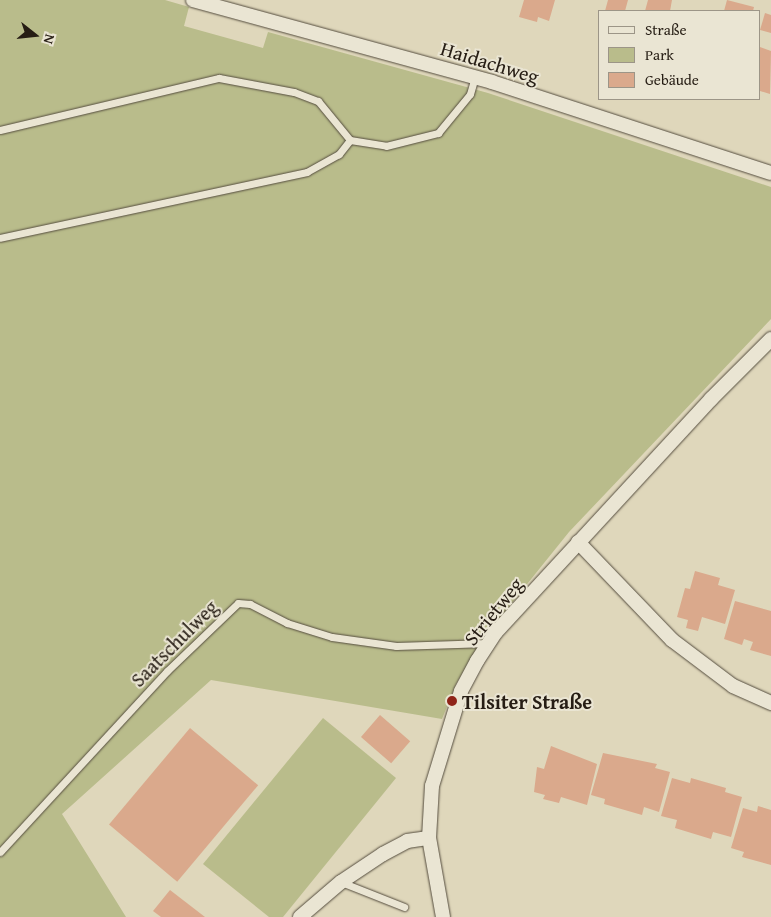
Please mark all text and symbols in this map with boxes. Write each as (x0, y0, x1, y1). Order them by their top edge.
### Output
north arrow (10, 10, 60, 60)
legend (598, 10, 761, 100)
text: Straße (645, 19, 687, 40)
text: N (39, 32, 60, 46)
street label: Haidachweg (438, 36, 542, 88)
text: Park (645, 44, 674, 65)
text: Gebäude (645, 69, 699, 90)
street label: Strietweg (458, 572, 528, 650)
street label: Saatschulweg (126, 595, 222, 691)
place label: Tilsiter Straße (462, 689, 592, 713)
marker: Tilsiter Straße (446, 695, 458, 707)

